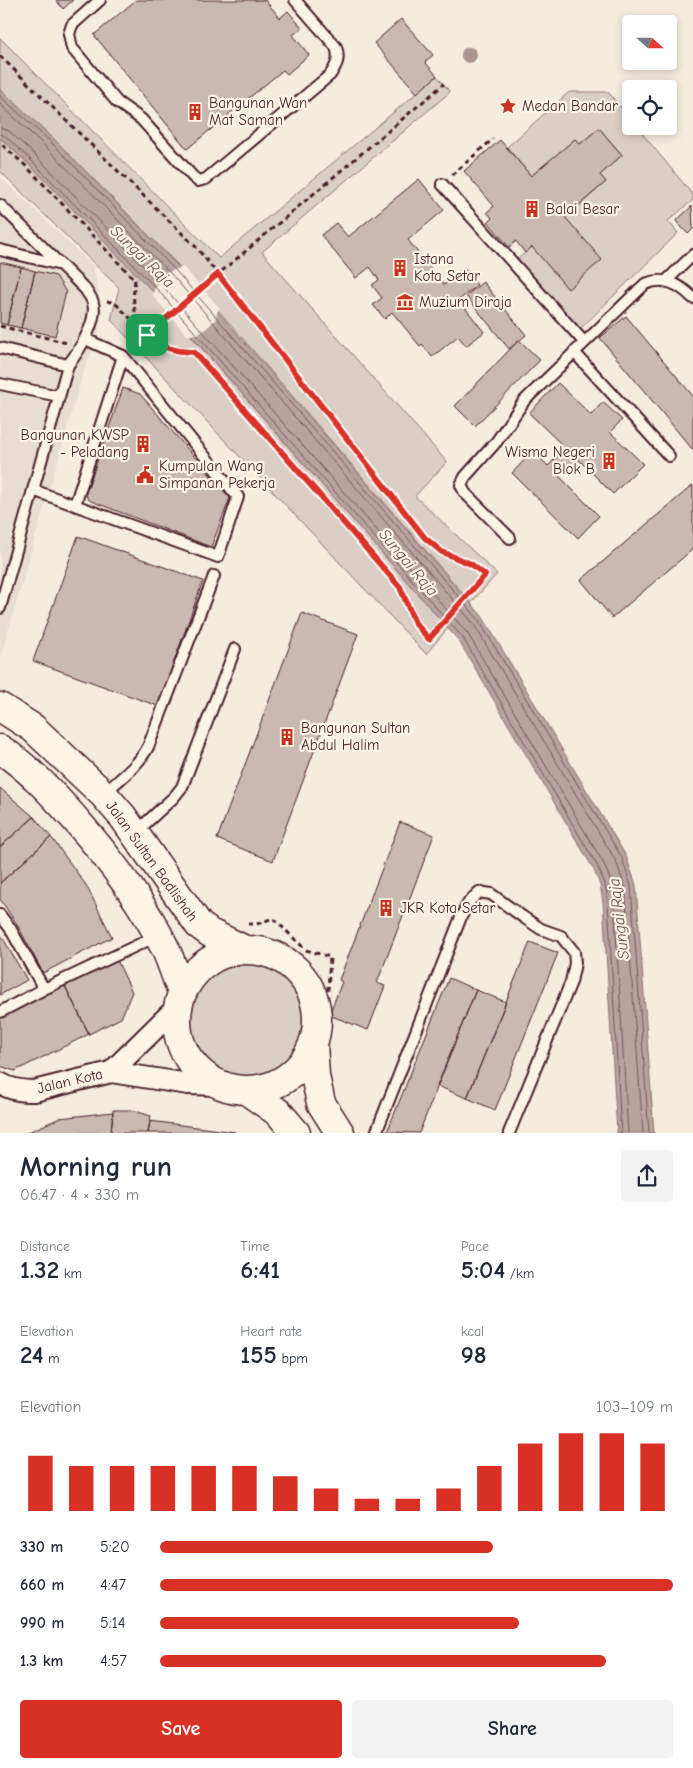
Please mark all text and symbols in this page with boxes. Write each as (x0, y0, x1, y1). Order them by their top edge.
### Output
north arrow (622, 15, 678, 70)
map controls (622, 15, 677, 135)
button: locate (622, 80, 677, 135)
place label: Bangunan Wan Mat Saman (209, 94, 307, 129)
place icon: Medan Bandar (498, 96, 518, 116)
place label: Medan Bandar (522, 97, 618, 115)
building icon: Bangunan Wan Mat Saman (185, 102, 205, 122)
building icon: Balai Besar (522, 199, 542, 219)
place label: Balai Besar (546, 200, 619, 218)
water label: Sungai Raja (107, 222, 178, 292)
place label: Istana Kota Setar (414, 250, 480, 285)
building icon: Istana Kota Setar (390, 258, 410, 278)
museum icon: Muzium Diraja (395, 292, 415, 312)
place label: Muzium Diraja (419, 293, 512, 311)
pin (126, 314, 168, 356)
icon: arrive (133, 321, 161, 349)
place label: Bangunan KWSP - Peladang (21, 426, 130, 461)
building icon: Bangunan KWSP - Peladang (133, 434, 153, 454)
place label: Wisma Negeri Blok B (505, 443, 595, 478)
building icon: Wisma Negeri Blok B (599, 451, 619, 471)
place label: Kumpulan Wang Simpanan Pekerja (159, 457, 275, 492)
public building icon: Kumpulan Wang Simpanan Pekerja (135, 465, 155, 485)
water label: Sungai Raja (375, 526, 441, 600)
place label: Bangunan Sultan Abdul Halim (301, 719, 410, 754)
building icon: Bangunan Sultan Abdul Halim (277, 727, 297, 747)
street label: Jalan Sultan Badlishah (102, 797, 202, 925)
water label: Sungai Raja (605, 877, 633, 961)
building icon: JKR Kota Setar (376, 898, 396, 918)
place label: JKR Kota Setar (400, 899, 495, 917)
street label: Jalan Kota (35, 1065, 105, 1097)
button: share (621, 1150, 673, 1202)
text: Morning run (20, 1151, 172, 1183)
text: 06:47 · 4 × 330 m (20, 1186, 139, 1204)
text: Distance (20, 1238, 70, 1255)
text: Time (240, 1238, 269, 1255)
text: Pace (461, 1238, 489, 1255)
text: 1.32 (20, 1255, 59, 1284)
text: 6:41 (240, 1255, 280, 1284)
text: 5:04 (461, 1255, 505, 1284)
text: km (59, 1265, 82, 1282)
text: /km (505, 1265, 534, 1282)
text: Elevation (20, 1323, 74, 1340)
text: Heart rate (240, 1323, 302, 1340)
text: kcal (461, 1323, 484, 1340)
text: 24 (20, 1340, 43, 1369)
text: 155 (240, 1340, 277, 1369)
text: 98 (461, 1340, 487, 1369)
text: m (43, 1350, 60, 1367)
text: bpm (277, 1350, 308, 1367)
text: Elevation (20, 1398, 81, 1416)
text: 103–109 m (596, 1398, 673, 1416)
text: 330 m (20, 1538, 63, 1556)
text: 5:20 (100, 1538, 130, 1556)
text: 660 m (20, 1576, 64, 1594)
text: 4:47 (100, 1576, 126, 1594)
text: 990 m (20, 1614, 64, 1632)
text: 5:14 (100, 1614, 126, 1632)
text: 1.3 km (20, 1652, 63, 1670)
text: 4:57 (100, 1652, 127, 1670)
button: Save (20, 1700, 342, 1758)
button: Share (352, 1700, 673, 1758)

